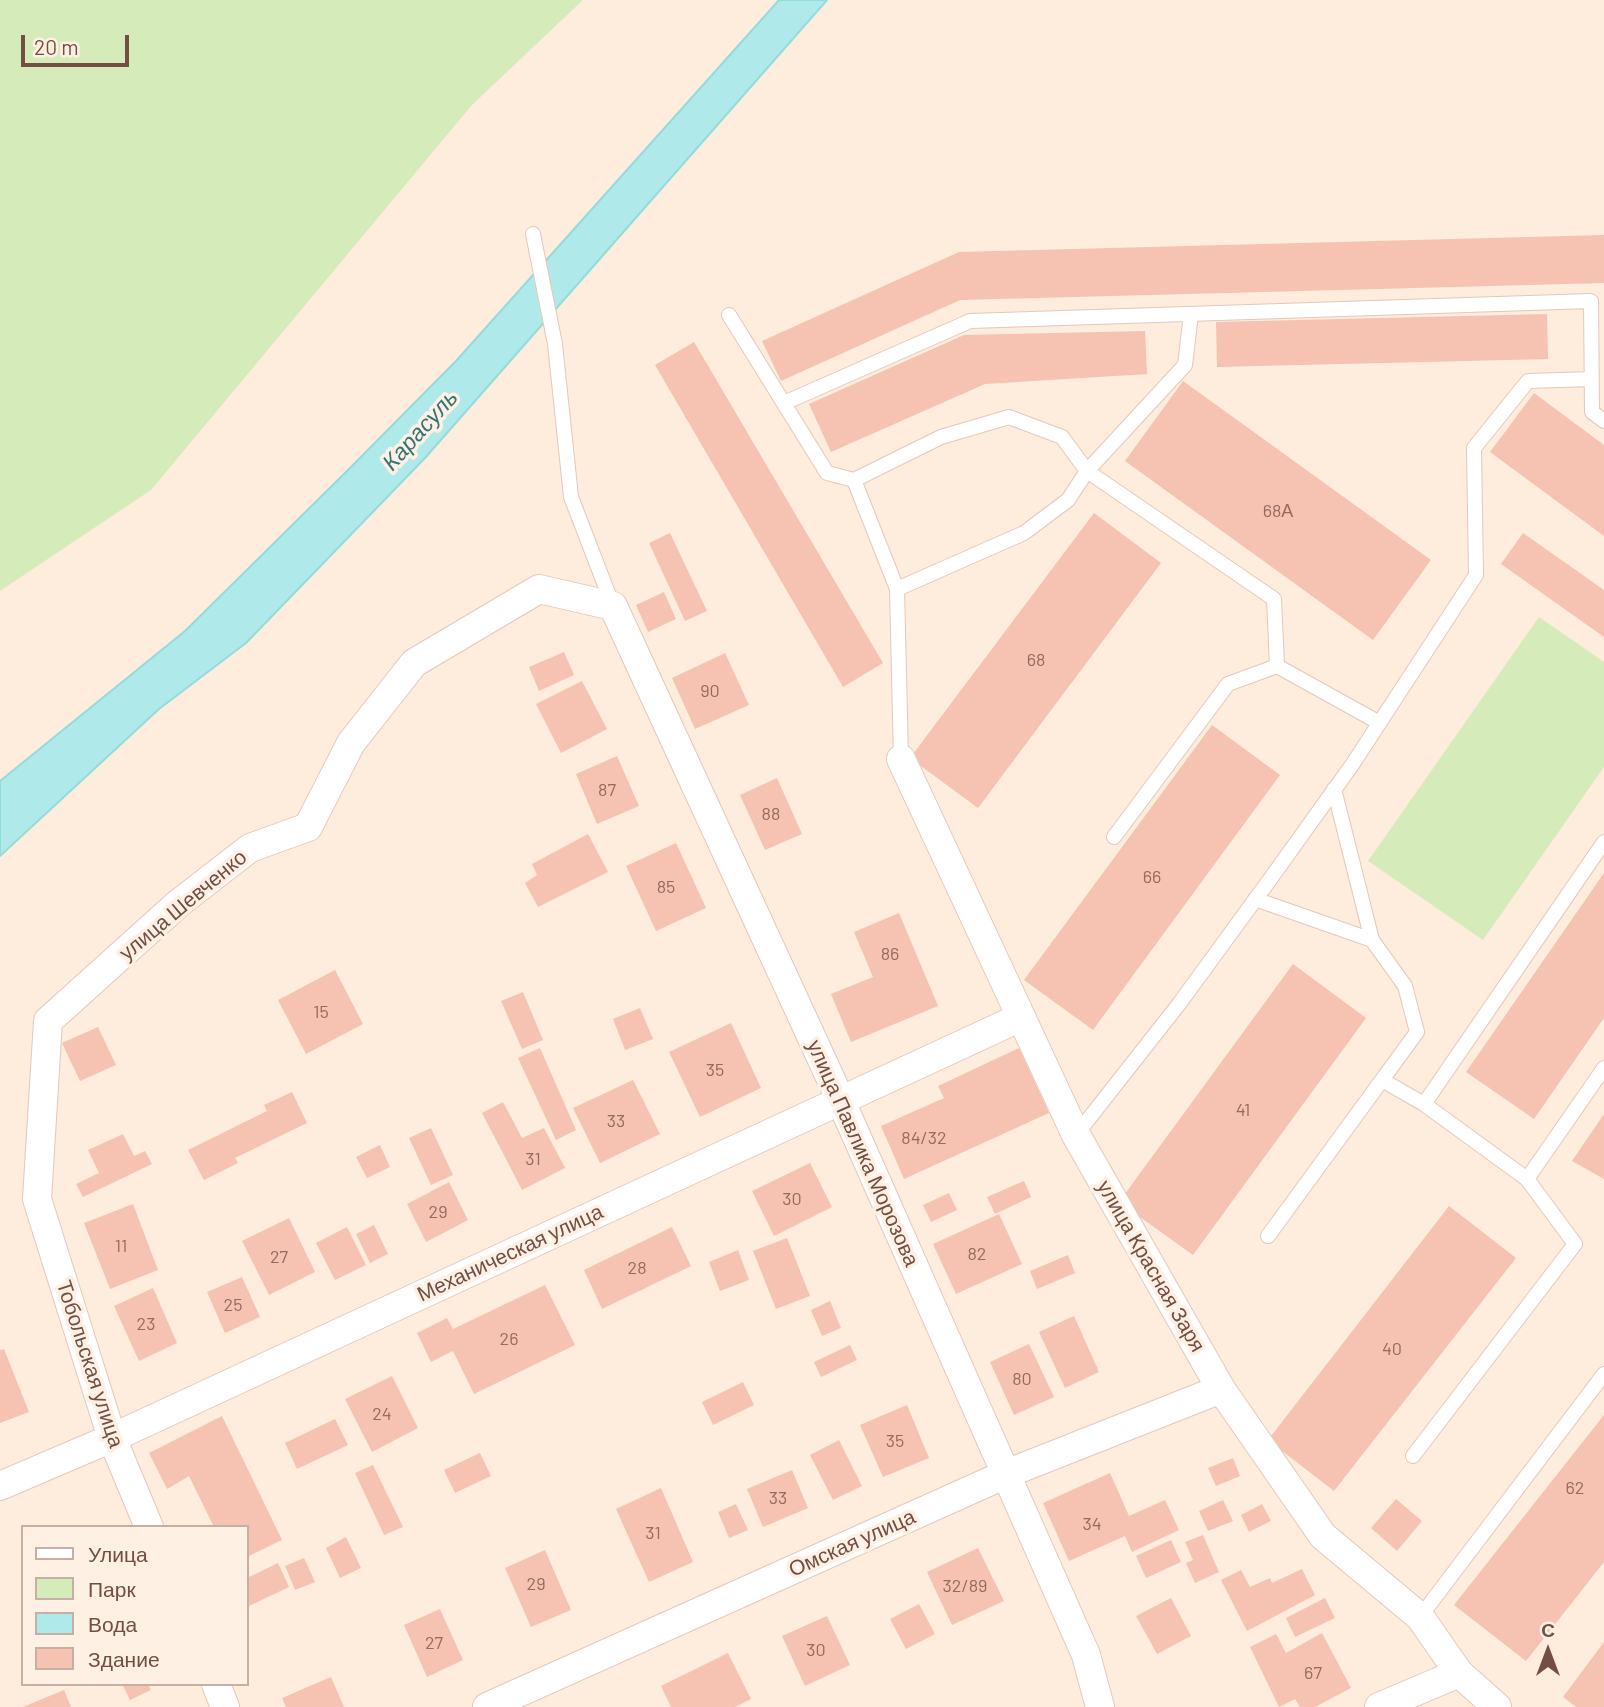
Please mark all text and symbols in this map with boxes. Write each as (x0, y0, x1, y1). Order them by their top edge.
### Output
scale bar (24, 21, 133, 65)
text: 20 m (34, 34, 79, 59)
water label: Карасуль (376, 384, 464, 476)
house number: 68А (1263, 500, 1293, 522)
house number: 68 (1027, 649, 1045, 671)
house number: 90 (700, 680, 720, 702)
house number: 87 (598, 779, 616, 801)
house number: 88 (762, 803, 780, 825)
street label: улица Шевченко (114, 844, 252, 966)
house number: 66 (1143, 866, 1161, 888)
house number: 85 (657, 876, 675, 898)
house number: 86 (881, 943, 899, 965)
house number: 15 (313, 1001, 329, 1023)
street label: улица Павлика Морозова (802, 1036, 924, 1270)
house number: 35 (706, 1059, 724, 1081)
house number: 41 (1236, 1099, 1250, 1121)
house number: 33 (607, 1110, 625, 1132)
house number: 84/32 (901, 1127, 947, 1149)
house number: 31 (525, 1148, 541, 1170)
street label: улица Красная Заря (1092, 1176, 1210, 1356)
house number: 30 (782, 1188, 802, 1210)
street label: Механическая улица (413, 1199, 607, 1307)
house number: 29 (428, 1201, 448, 1223)
house number: 11 (115, 1235, 127, 1257)
house number: 82 (967, 1243, 987, 1265)
house number: 27 (270, 1246, 288, 1268)
house number: 28 (627, 1257, 647, 1279)
street label: Тобольская улица (51, 1277, 129, 1451)
house number: 25 (224, 1294, 242, 1316)
house number: 23 (137, 1313, 155, 1335)
house number: 26 (500, 1328, 518, 1350)
house number: 40 (1382, 1338, 1402, 1360)
house number: 80 (1012, 1368, 1032, 1390)
house number: 24 (372, 1403, 392, 1425)
house number: 35 (886, 1430, 904, 1452)
house number: 62 (1566, 1477, 1584, 1499)
house number: 33 (769, 1487, 787, 1509)
street label: Омская улица (785, 1504, 919, 1582)
house number: 34 (1082, 1513, 1102, 1535)
house number: 31 (645, 1522, 661, 1544)
legend (21, 1525, 248, 1686)
text: Улица (88, 1541, 148, 1566)
house number: 29 (526, 1573, 546, 1595)
house number: 32/89 (943, 1575, 987, 1597)
text: Парк (88, 1576, 136, 1601)
text: Вода (88, 1611, 137, 1636)
north arrow (1513, 1616, 1583, 1686)
text: С (1541, 1618, 1555, 1641)
house number: 27 (425, 1632, 443, 1654)
house number: 30 (806, 1639, 826, 1661)
text: Здание (88, 1646, 160, 1671)
house number: 67 (1304, 1662, 1322, 1684)

